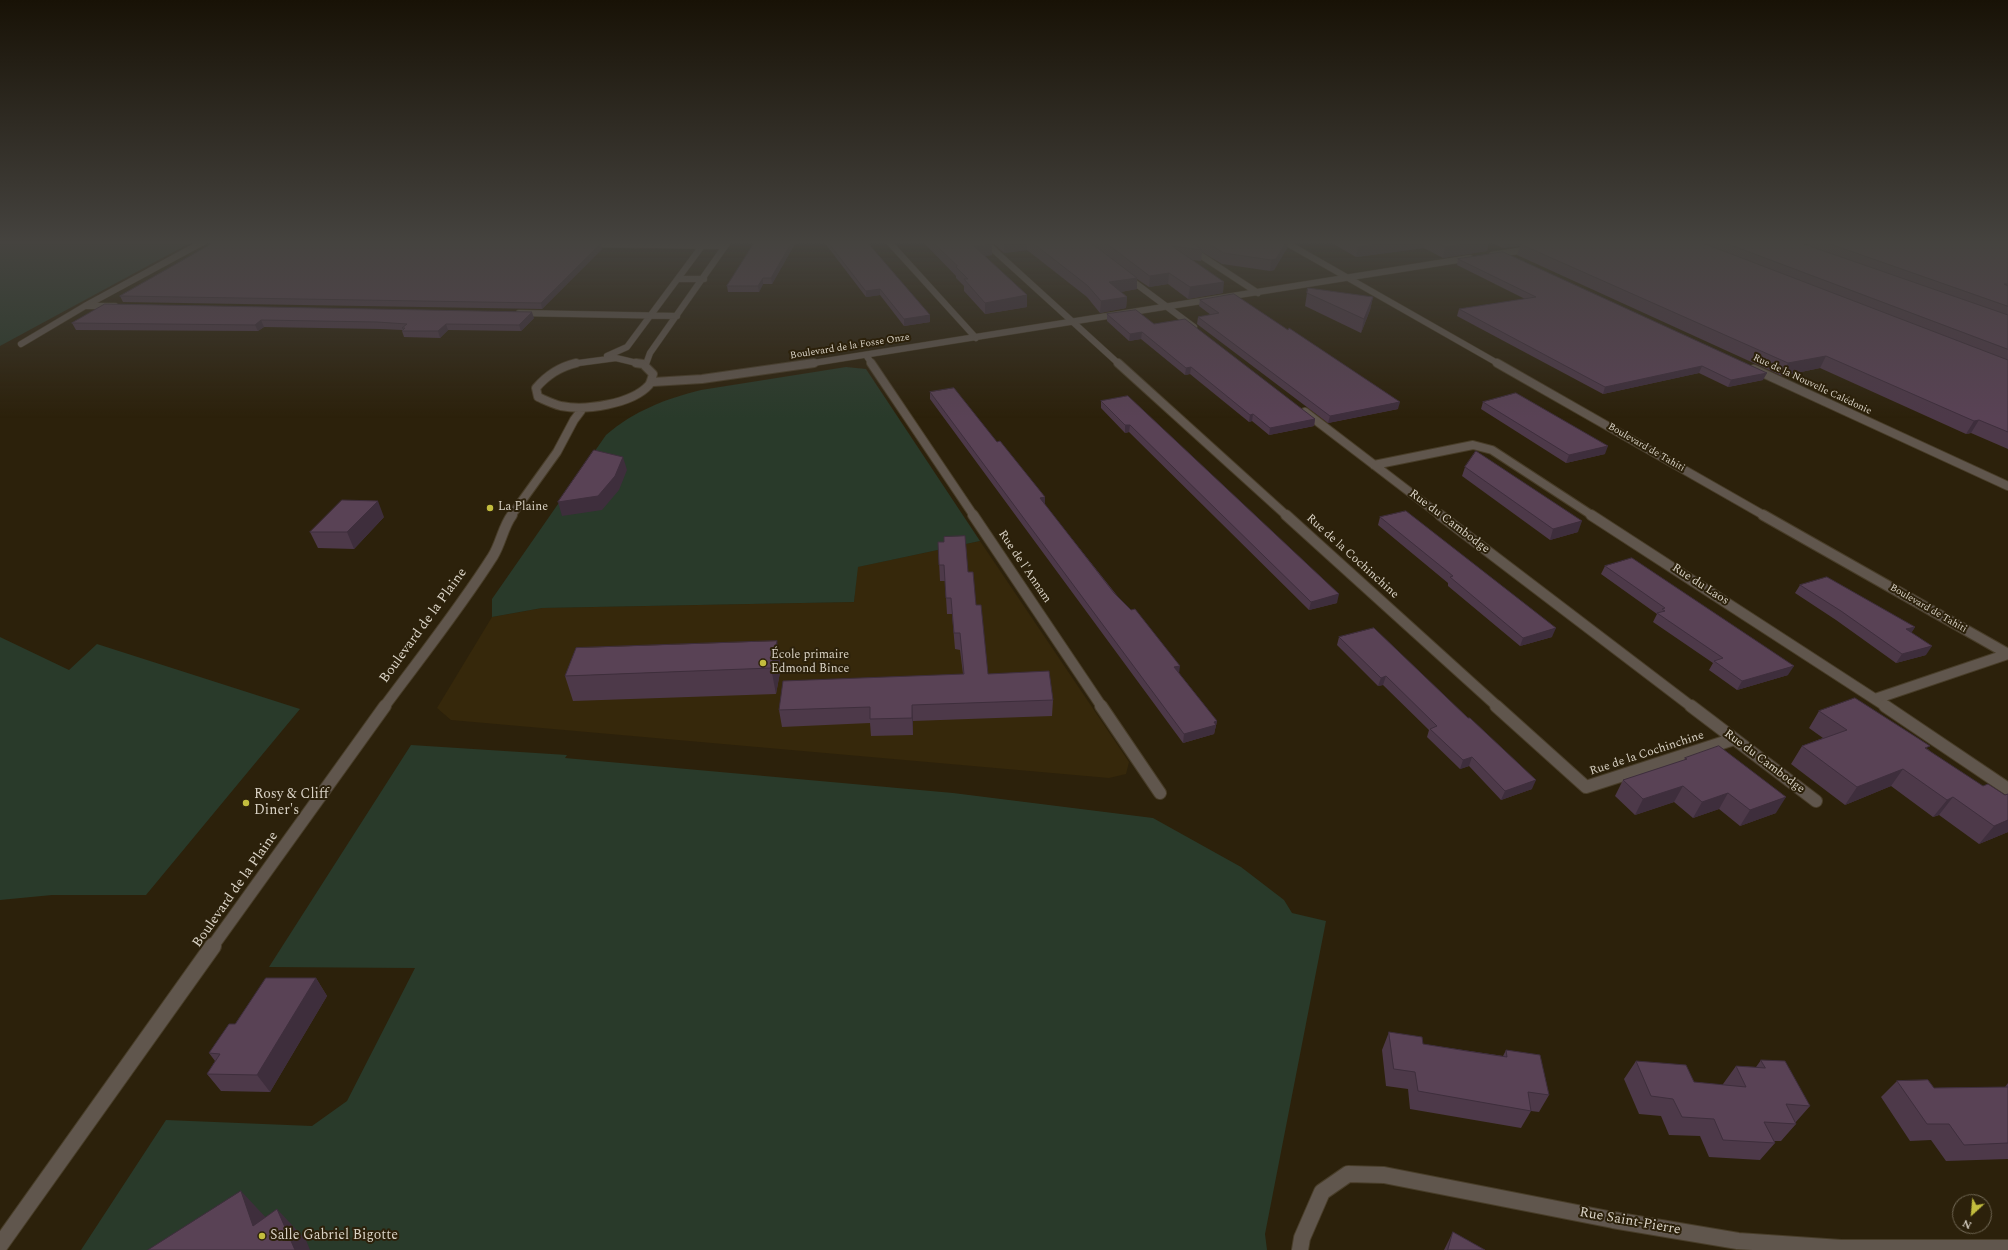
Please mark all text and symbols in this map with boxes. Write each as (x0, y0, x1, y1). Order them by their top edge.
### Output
street label: Boulevard de la Fosse Onze (789, 332, 911, 362)
street label: Rue de la Nouvelle Calédonie (1751, 352, 1873, 418)
street label: Boulevard de Tahiti (1605, 421, 1687, 475)
street label: Rue du Cambodge (1406, 487, 1492, 557)
place label: La Plaine (498, 501, 548, 515)
marker: La Plaine (485, 503, 495, 513)
street label: Rue de la Cochinchine (1303, 512, 1401, 602)
street label: Rue de l'Annam (994, 528, 1054, 606)
street label: Rue du Laos (1669, 561, 1731, 609)
street label: Boulevard de la Plaine (377, 565, 471, 687)
street label: Boulevard de Tahiti (1887, 582, 1969, 636)
place label: École primaire Edmond Bince (771, 649, 849, 677)
marker: École primaire Edmond Bince (758, 658, 768, 668)
street label: Rue du Cambodge (1721, 727, 1807, 797)
street label: Rue de la Cochinchine (1588, 729, 1706, 779)
place label: Rosy & Cliff Diner's (254, 787, 329, 820)
marker: Rosy & Cliff Diner's (241, 798, 251, 808)
street label: Boulevard de la Plaine (190, 829, 282, 951)
north arrow (1952, 1194, 1992, 1234)
street label: Rue Saint-Pierre (1578, 1205, 1682, 1239)
text: N (1959, 1215, 1975, 1234)
place label: Salle Gabriel Bigotte (270, 1228, 398, 1244)
marker: Salle Gabriel Bigotte (257, 1231, 267, 1241)

